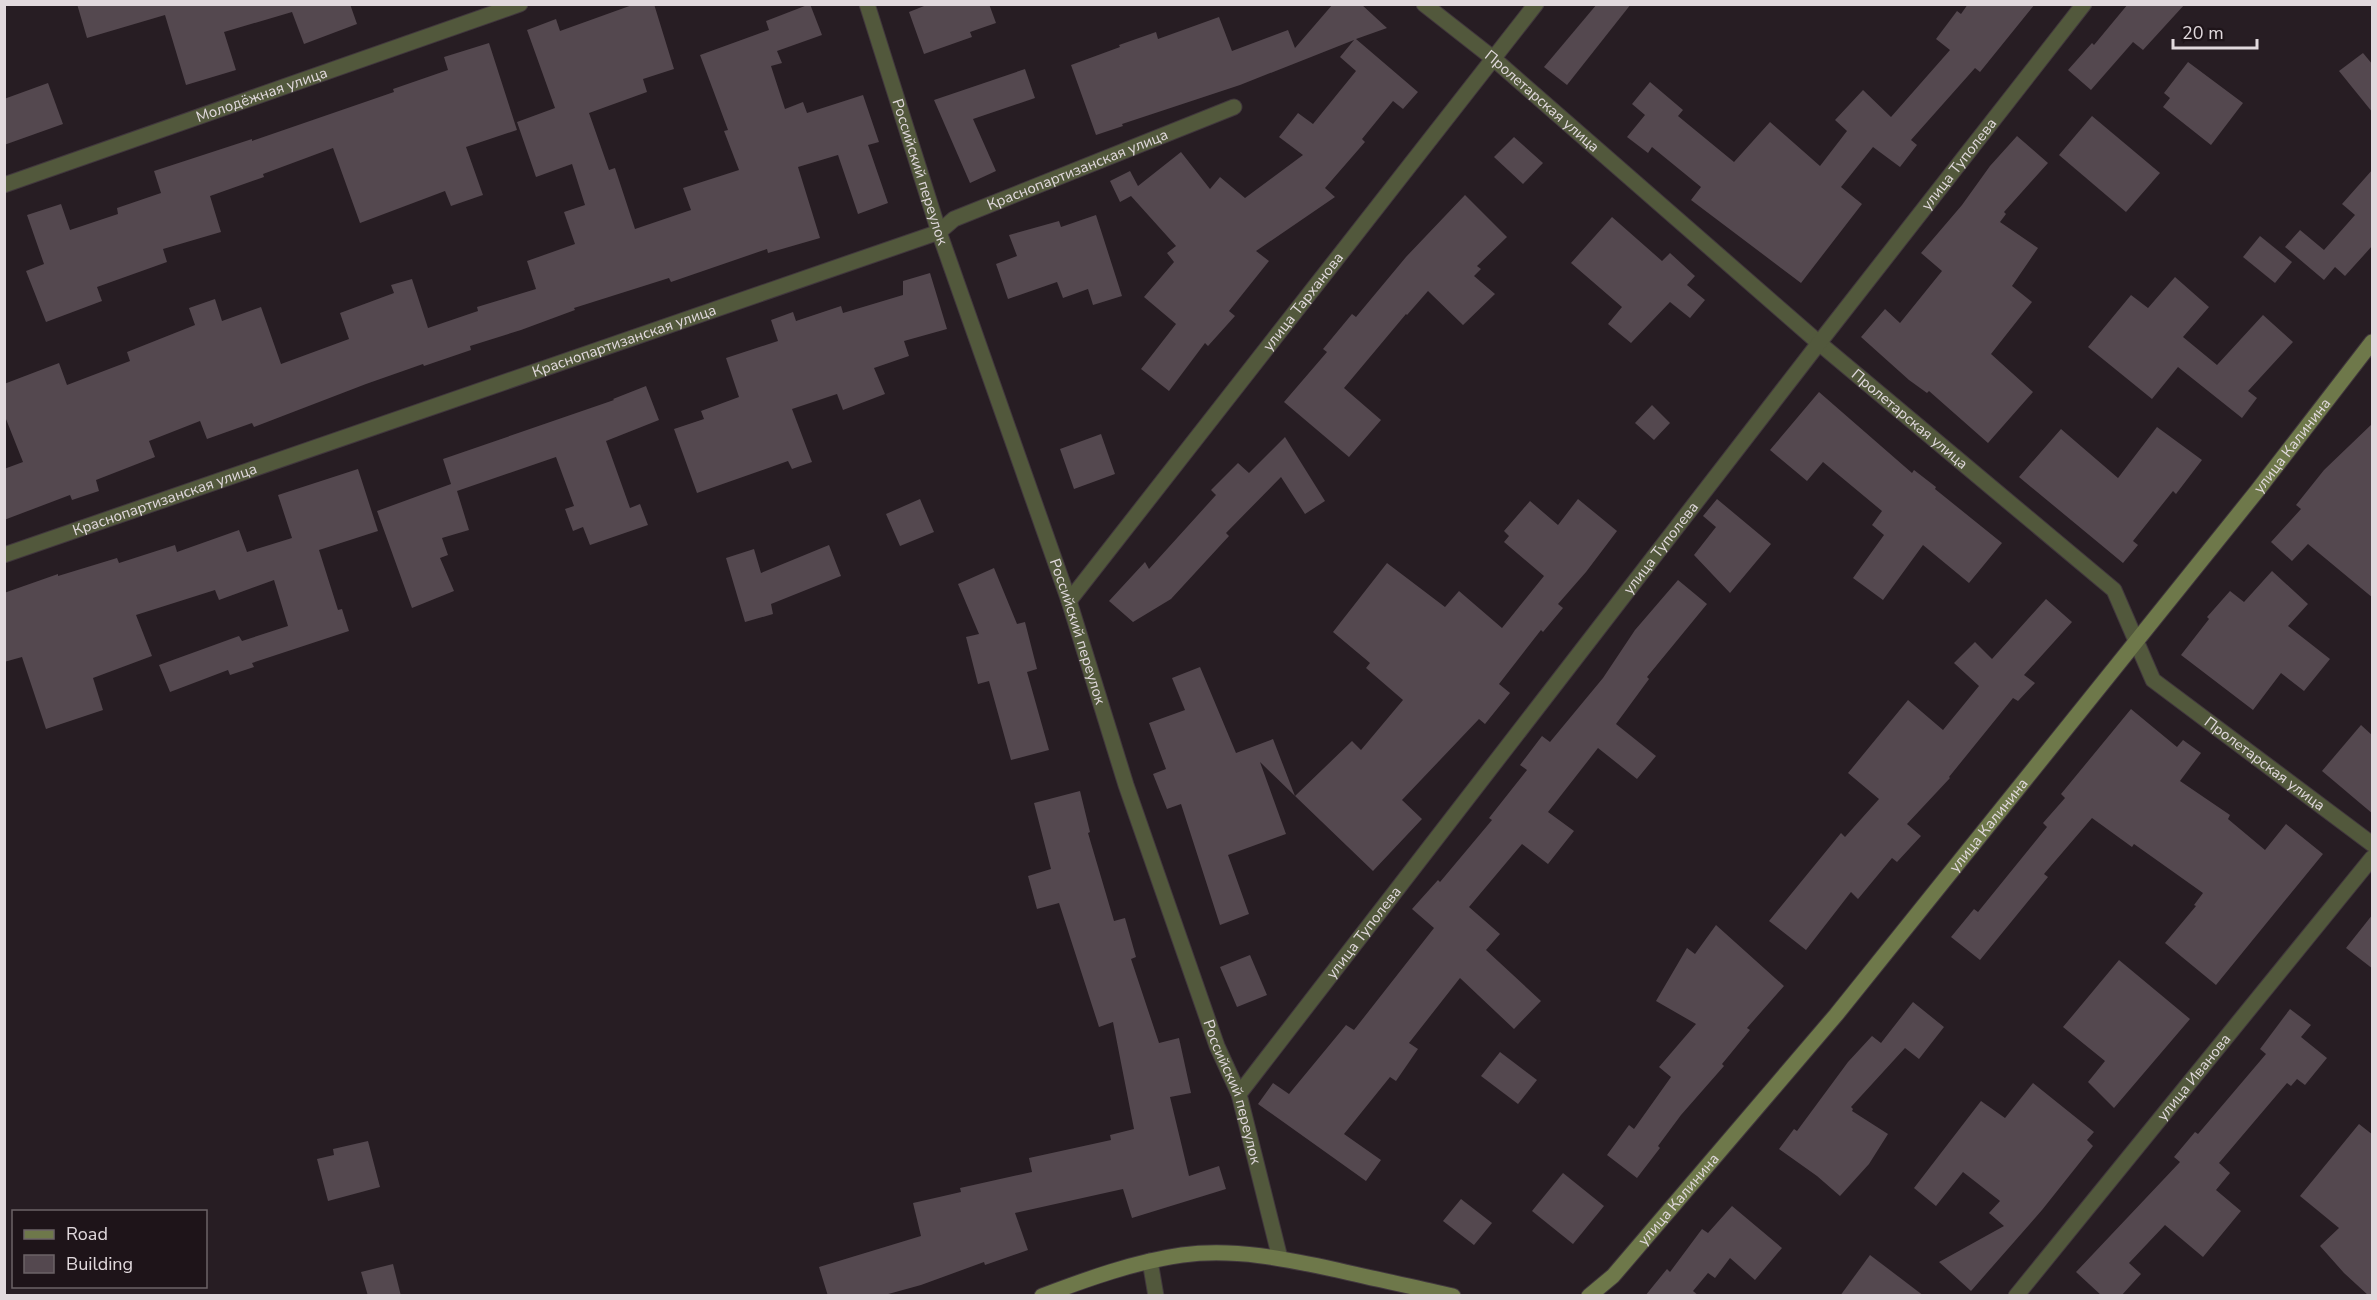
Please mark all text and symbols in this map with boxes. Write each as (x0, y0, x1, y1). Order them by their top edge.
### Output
scale bar (2173, 12, 2257, 50)
text: 20 m (2182, 21, 2224, 45)
street label: Пролетарская улица (1481, 46, 1604, 157)
street label: Молодёжная улица (193, 62, 330, 127)
street label: Российский переулок (888, 96, 953, 248)
street label: улица Туполева (1917, 114, 2001, 214)
street label: Краснопартизанская улица (984, 124, 1171, 215)
street label: улица Тарханова (1258, 248, 1348, 355)
street label: Краснопартизанская улица (529, 300, 719, 382)
street label: Пролетарская улица (1847, 364, 1972, 474)
street label: улица Калинина (2249, 394, 2335, 497)
street label: Краснопартизанская улица (70, 458, 259, 541)
street label: улица Туполева (1619, 498, 1703, 598)
street label: Российский переулок (1045, 556, 1110, 707)
street label: Пролетарская улица (2200, 712, 2329, 815)
street label: улица Калинина (1945, 774, 2032, 876)
street label: улица Туполева (1322, 882, 1406, 983)
street label: Российский переулок (1199, 1017, 1266, 1166)
street label: улица Иванова (2152, 1029, 2235, 1125)
street label: улица Калинина (1633, 1149, 1724, 1250)
legend (12, 1210, 207, 1288)
text: Road (66, 1222, 108, 1246)
text: Building (66, 1252, 133, 1276)

